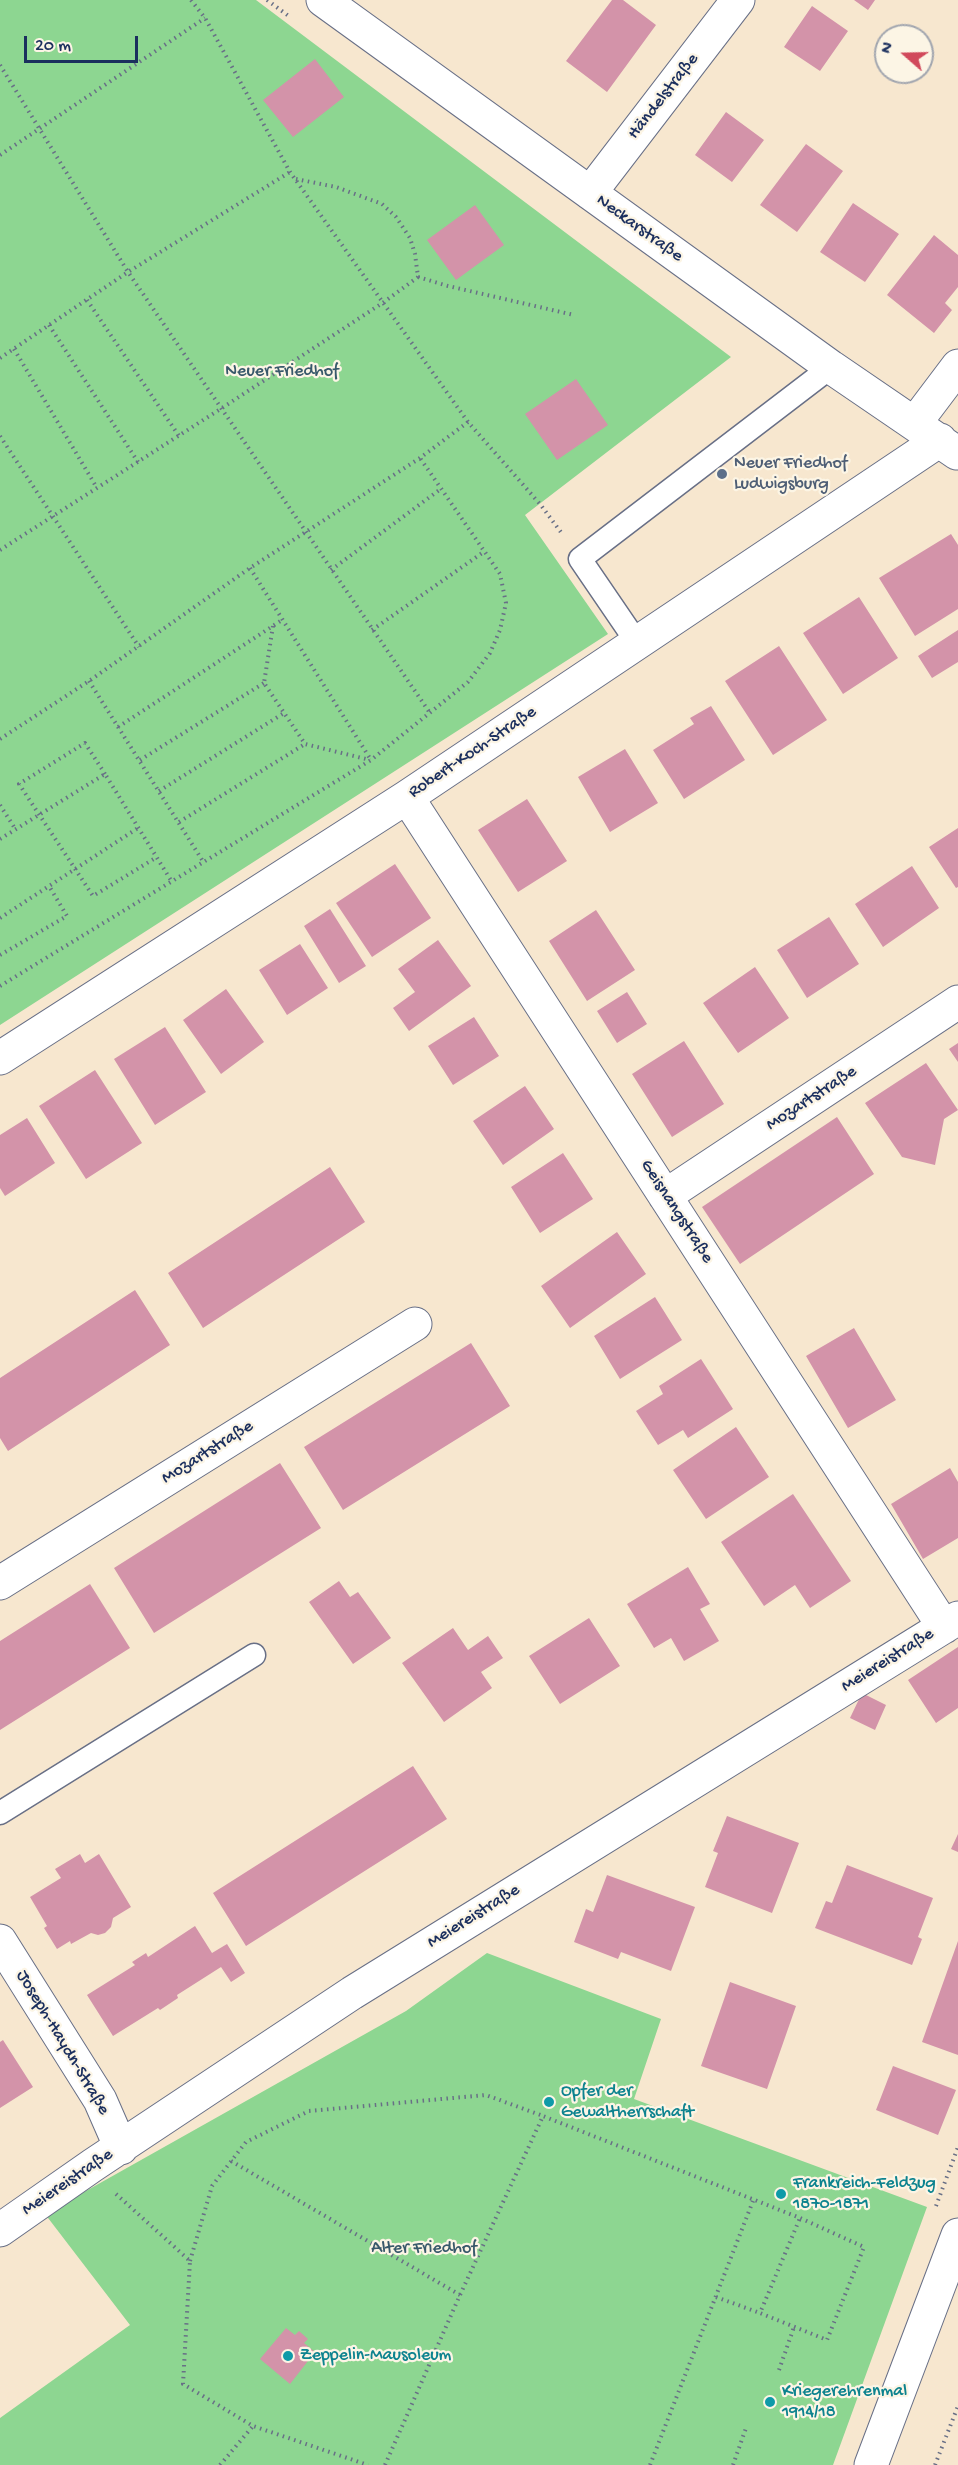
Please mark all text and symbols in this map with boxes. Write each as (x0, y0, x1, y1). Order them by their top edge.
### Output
scale bar (27, 24, 141, 62)
north arrow (874, 24, 934, 84)
text: 20 m (35, 36, 71, 57)
text: N (878, 40, 899, 57)
street label: Händelstraße (624, 50, 704, 144)
street label: Neckarstraße (591, 190, 687, 268)
park label: Neuer Friedhof (225, 361, 339, 383)
place label: Neuer Friedhof Ludwigsburg (734, 453, 847, 496)
marker: Neuer Friedhof Ludwigsburg (715, 467, 729, 481)
street label: Robert-Koch-Straße (405, 702, 541, 804)
street label: Mozartstraße (762, 1062, 862, 1136)
street label: Geisnangstraße (635, 1156, 717, 1268)
street label: Mozartstraße (158, 1416, 258, 1490)
street label: Meiereistraße (838, 1624, 938, 1698)
street label: Meiereistraße (424, 1880, 524, 1954)
street label: Joseph-Haydn-Straße (10, 1967, 114, 2119)
place label: Opfer der Gewaltherrschaft (561, 2081, 694, 2124)
marker: Opfer der Gewaltherrschaft (542, 2095, 556, 2109)
street label: Meiereistraße (18, 2145, 118, 2221)
place label: Frankreich-Feldzug 1870-1871 (793, 2173, 936, 2216)
marker: Frankreich-Feldzug 1870-1871 (774, 2187, 788, 2201)
park label: Alter Friedhof (371, 2238, 477, 2260)
place label: Zeppelin-Mausoleum (300, 2345, 451, 2367)
marker: Zeppelin-Mausoleum (281, 2349, 295, 2363)
place label: Kriegerehrenmal 1914/18 (782, 2381, 907, 2424)
marker: Kriegerehrenmal 1914/18 (763, 2395, 777, 2409)

